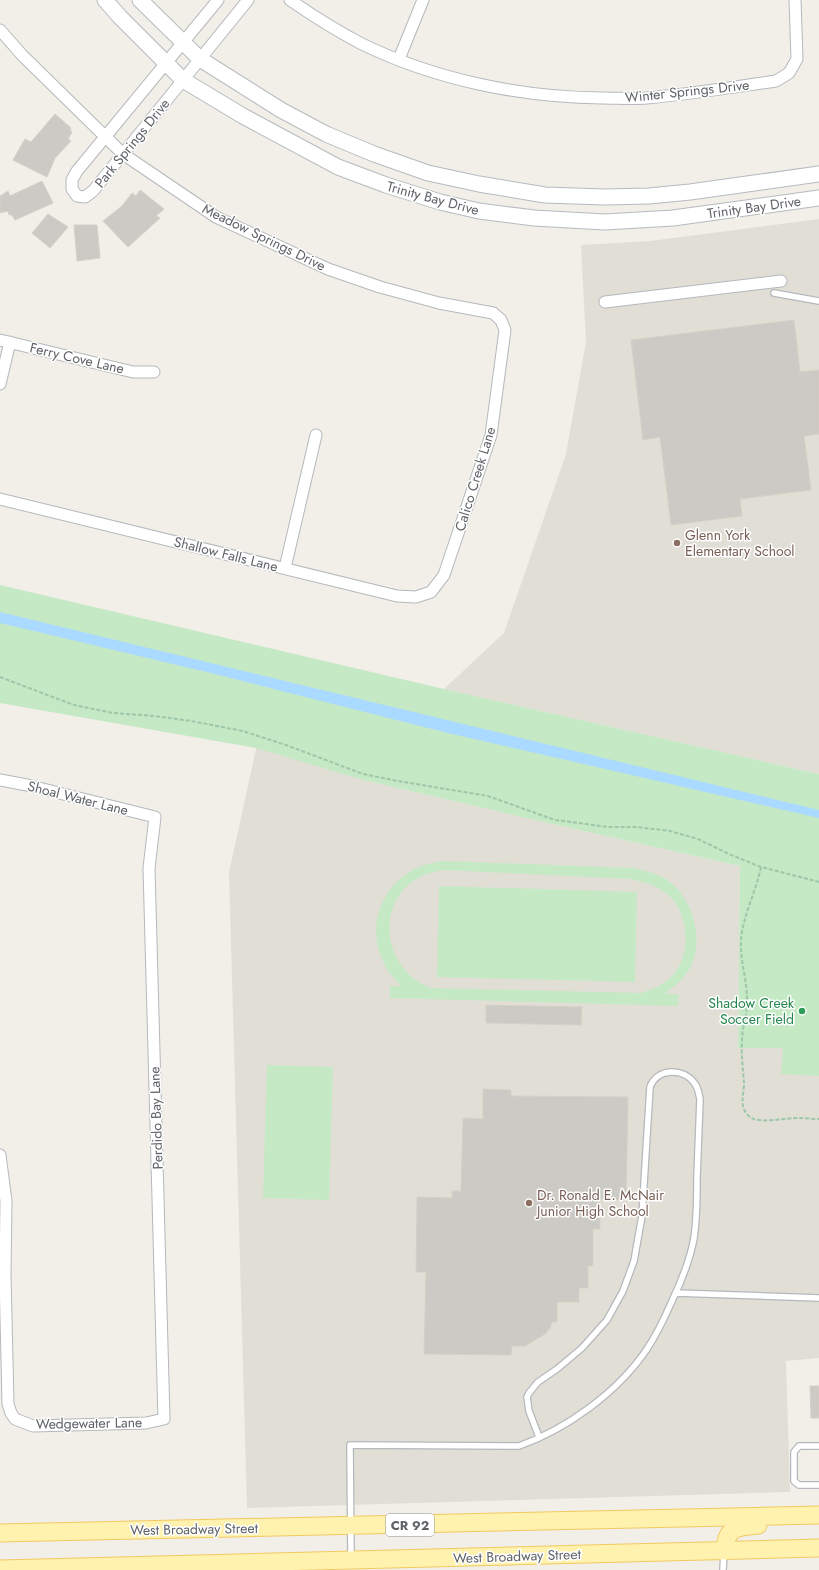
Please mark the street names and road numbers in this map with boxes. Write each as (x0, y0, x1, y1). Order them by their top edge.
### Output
street label: Winter Springs Drive (624, 75, 750, 107)
street label: Park Springs Drive (90, 94, 174, 192)
street label: Trinity Bay Drive (385, 176, 481, 220)
street label: Trinity Bay Drive (706, 191, 802, 223)
street label: Meadow Springs Drive (199, 198, 329, 276)
street label: Ferry Cove Lane (28, 337, 126, 379)
street label: Calico Creek Lane (450, 424, 500, 534)
street label: Shallow Falls Lane (172, 531, 280, 577)
street label: Shoal Water Lane (26, 776, 130, 820)
street label: Perdido Bay Lane (144, 1066, 168, 1170)
street label: Wedgewater Lane (36, 1412, 142, 1434)
road number: CR 92 (386, 1514, 434, 1536)
street label: West Broadway Street (130, 1518, 259, 1540)
street label: West Broadway Street (453, 1544, 582, 1568)

